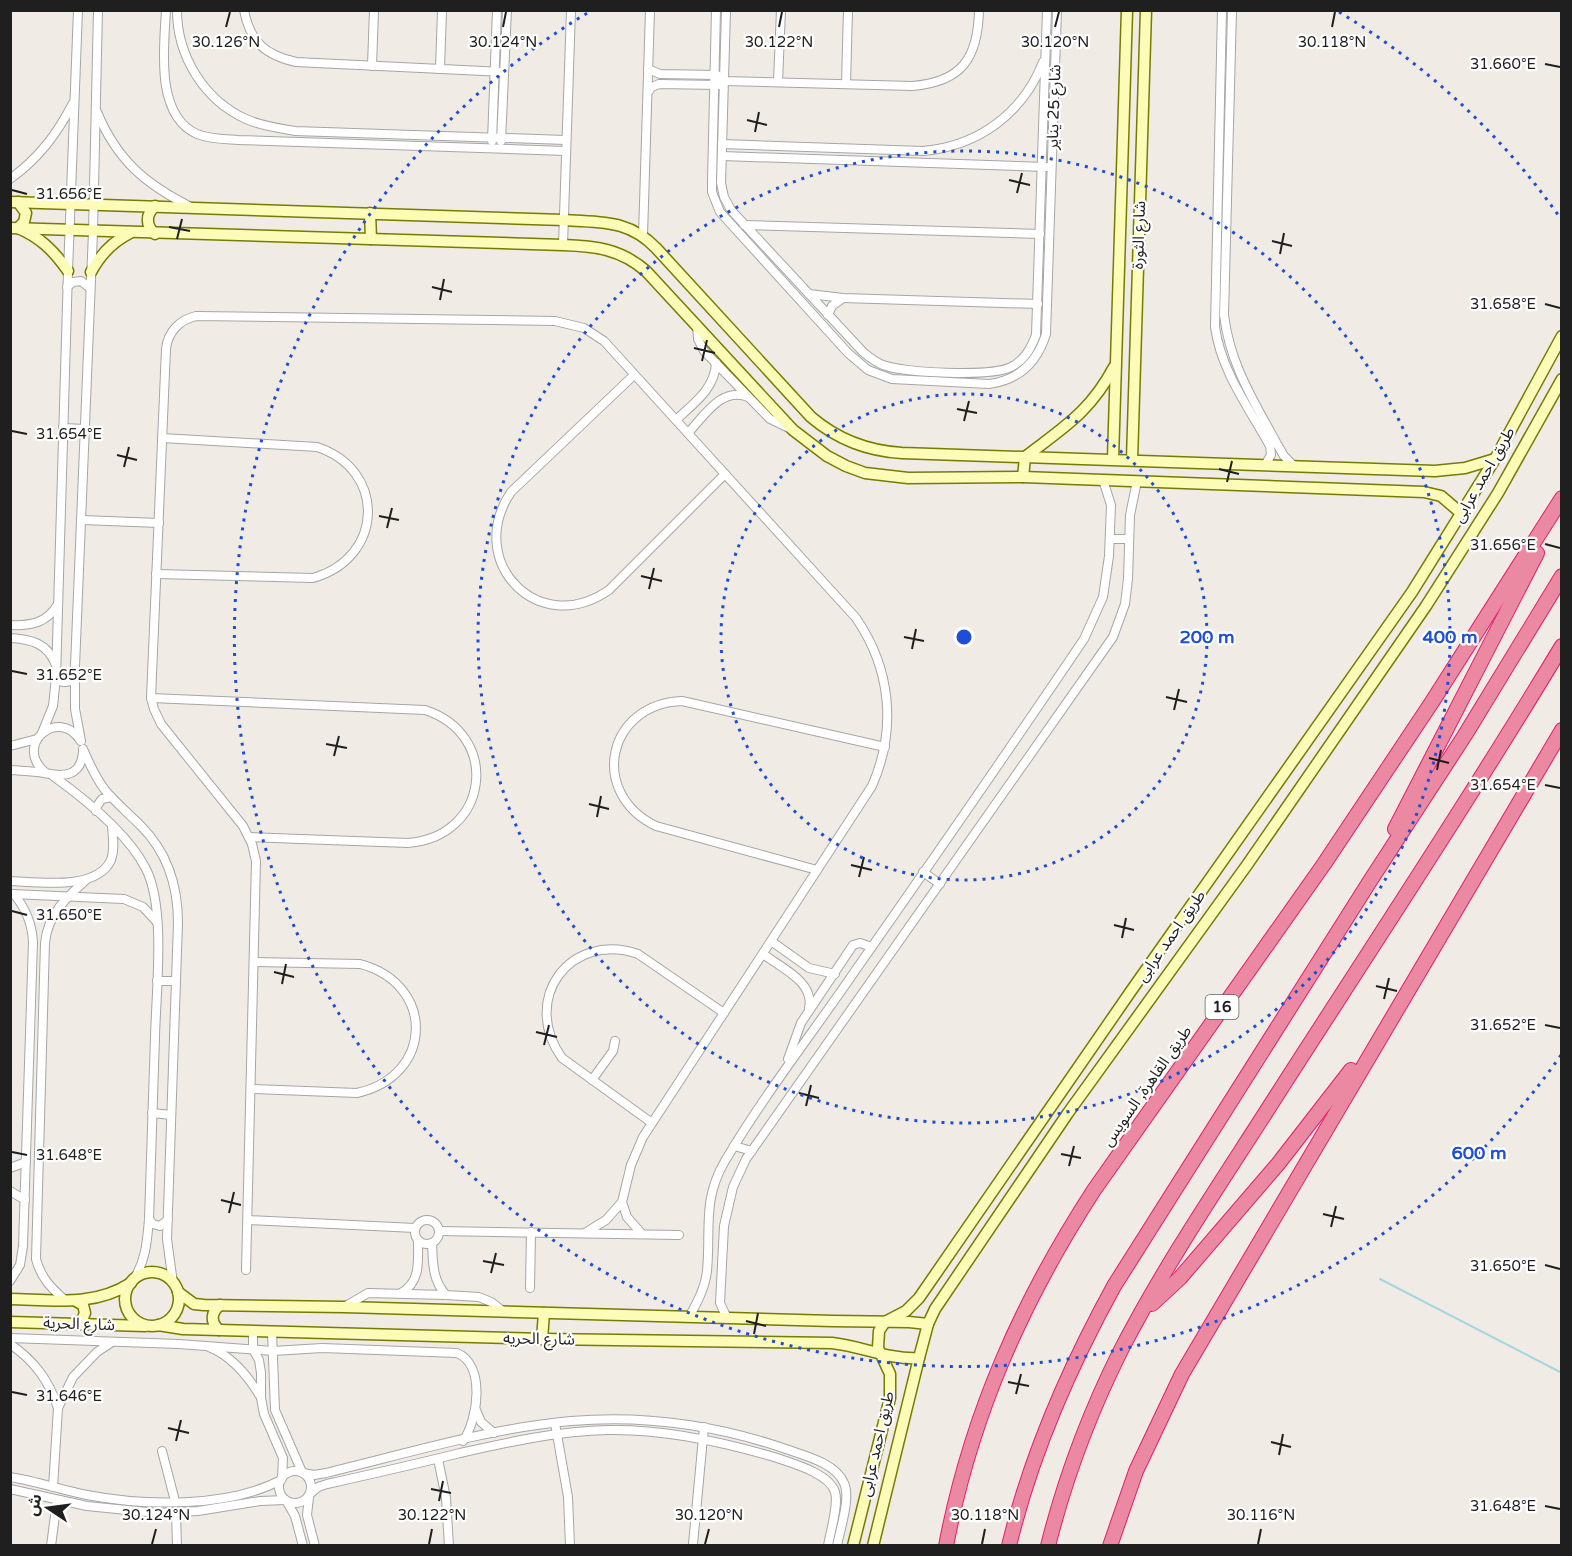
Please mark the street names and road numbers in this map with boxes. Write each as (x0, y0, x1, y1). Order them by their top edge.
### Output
street label: شارع 25 يناير (1042, 64, 1067, 151)
street label: شارع الثورة (1128, 200, 1152, 270)
street label: طريق احمد عرابى (1448, 423, 1520, 527)
street label: طريق احمد عرابى (1132, 886, 1210, 986)
road number: 16 (1206, 995, 1238, 1019)
street label: طريق القاهرة, السويس (1098, 1022, 1196, 1150)
street label: شارع الحرية (43, 1313, 115, 1337)
street label: شارع الحريه (503, 1328, 575, 1352)
street label: طريق احمد عرابى (855, 1389, 899, 1499)

